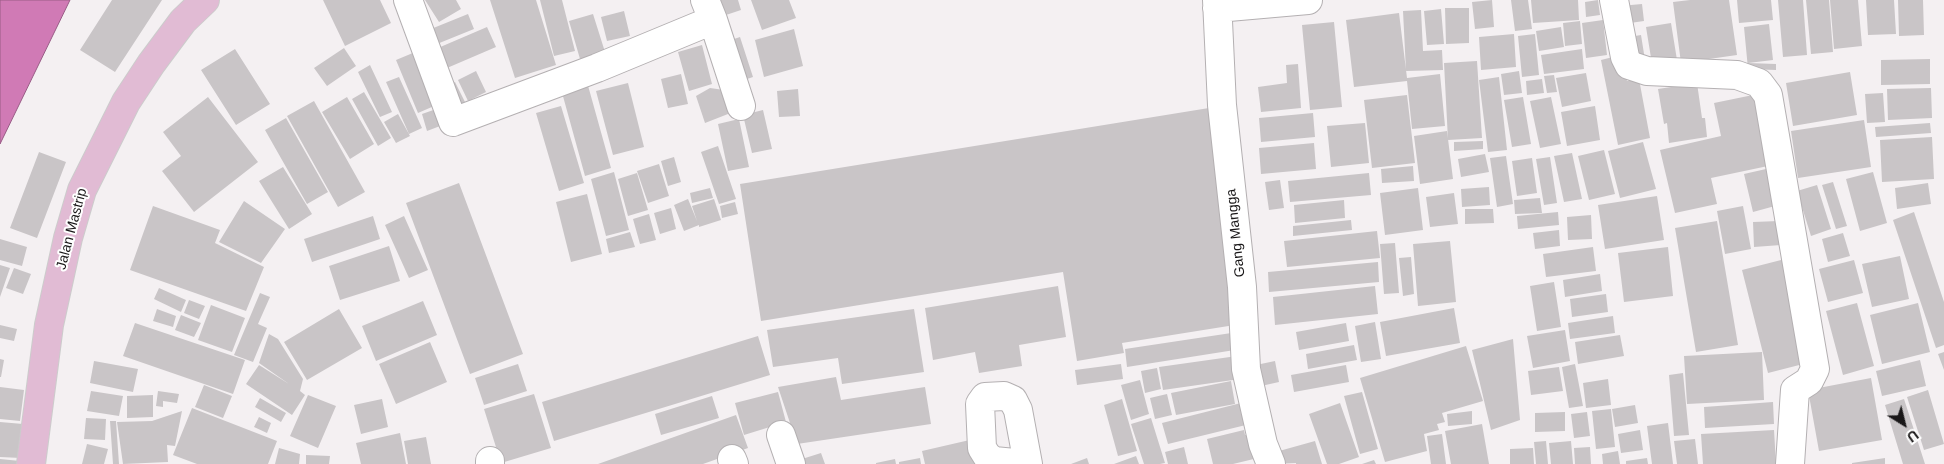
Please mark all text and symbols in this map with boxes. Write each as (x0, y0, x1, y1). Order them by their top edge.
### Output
street label: Jalan Mastrip (53, 187, 91, 271)
street label: Gang Mangga (1223, 188, 1249, 278)
north arrow (1879, 399, 1929, 449)
text: U (1904, 427, 1922, 446)

